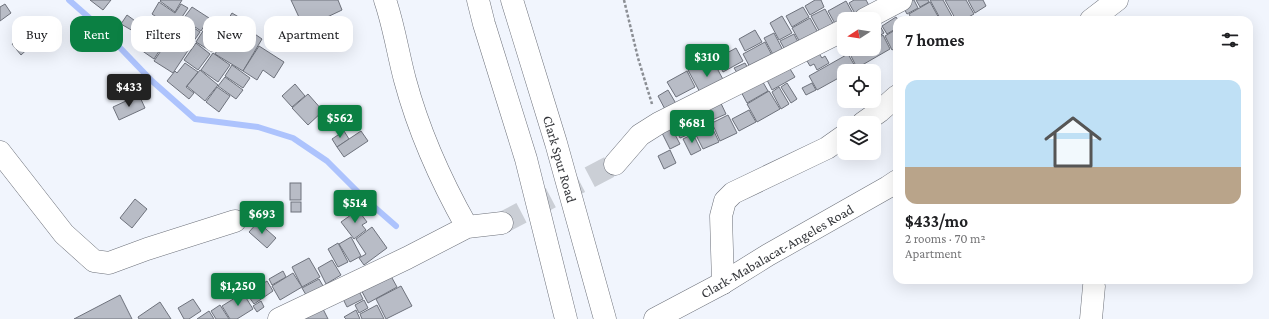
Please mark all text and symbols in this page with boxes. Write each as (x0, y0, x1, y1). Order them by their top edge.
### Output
north arrow (837, 12, 881, 56)
map controls (837, 12, 881, 160)
chip: Buy (12, 16, 62, 52)
chip: Rent (70, 16, 123, 52)
chip: Filters (131, 16, 195, 52)
chip: New (203, 16, 256, 52)
chip: Apartment (264, 16, 353, 52)
icon: filters (1219, 29, 1241, 51)
text: 7 homes (905, 31, 964, 50)
pin: $310 (683, 44, 731, 78)
text: $310 (694, 49, 720, 64)
button: locate (837, 64, 881, 108)
pin: $433 (105, 74, 153, 108)
text: $433 (116, 79, 142, 94)
pin: $562 (316, 105, 364, 139)
icon: home (1037, 106, 1109, 178)
text: $562 (327, 110, 353, 125)
pin: $681 (668, 110, 716, 144)
street label: Clark Spur Road (540, 114, 580, 205)
text: $681 (679, 115, 705, 130)
button: layers (837, 116, 881, 160)
pin: $514 (331, 190, 379, 224)
text: $514 (343, 195, 367, 210)
street label: Clark-Mabalacat-Angeles Road (698, 200, 857, 301)
pin: $693 (238, 201, 286, 235)
text: $693 (249, 206, 275, 221)
text: $433/mo (905, 212, 968, 231)
text: 2 rooms · 70 m² (905, 231, 986, 246)
text: Apartment (905, 246, 962, 261)
pin: $1,250 (205, 273, 271, 307)
text: $1,250 (220, 278, 256, 293)

